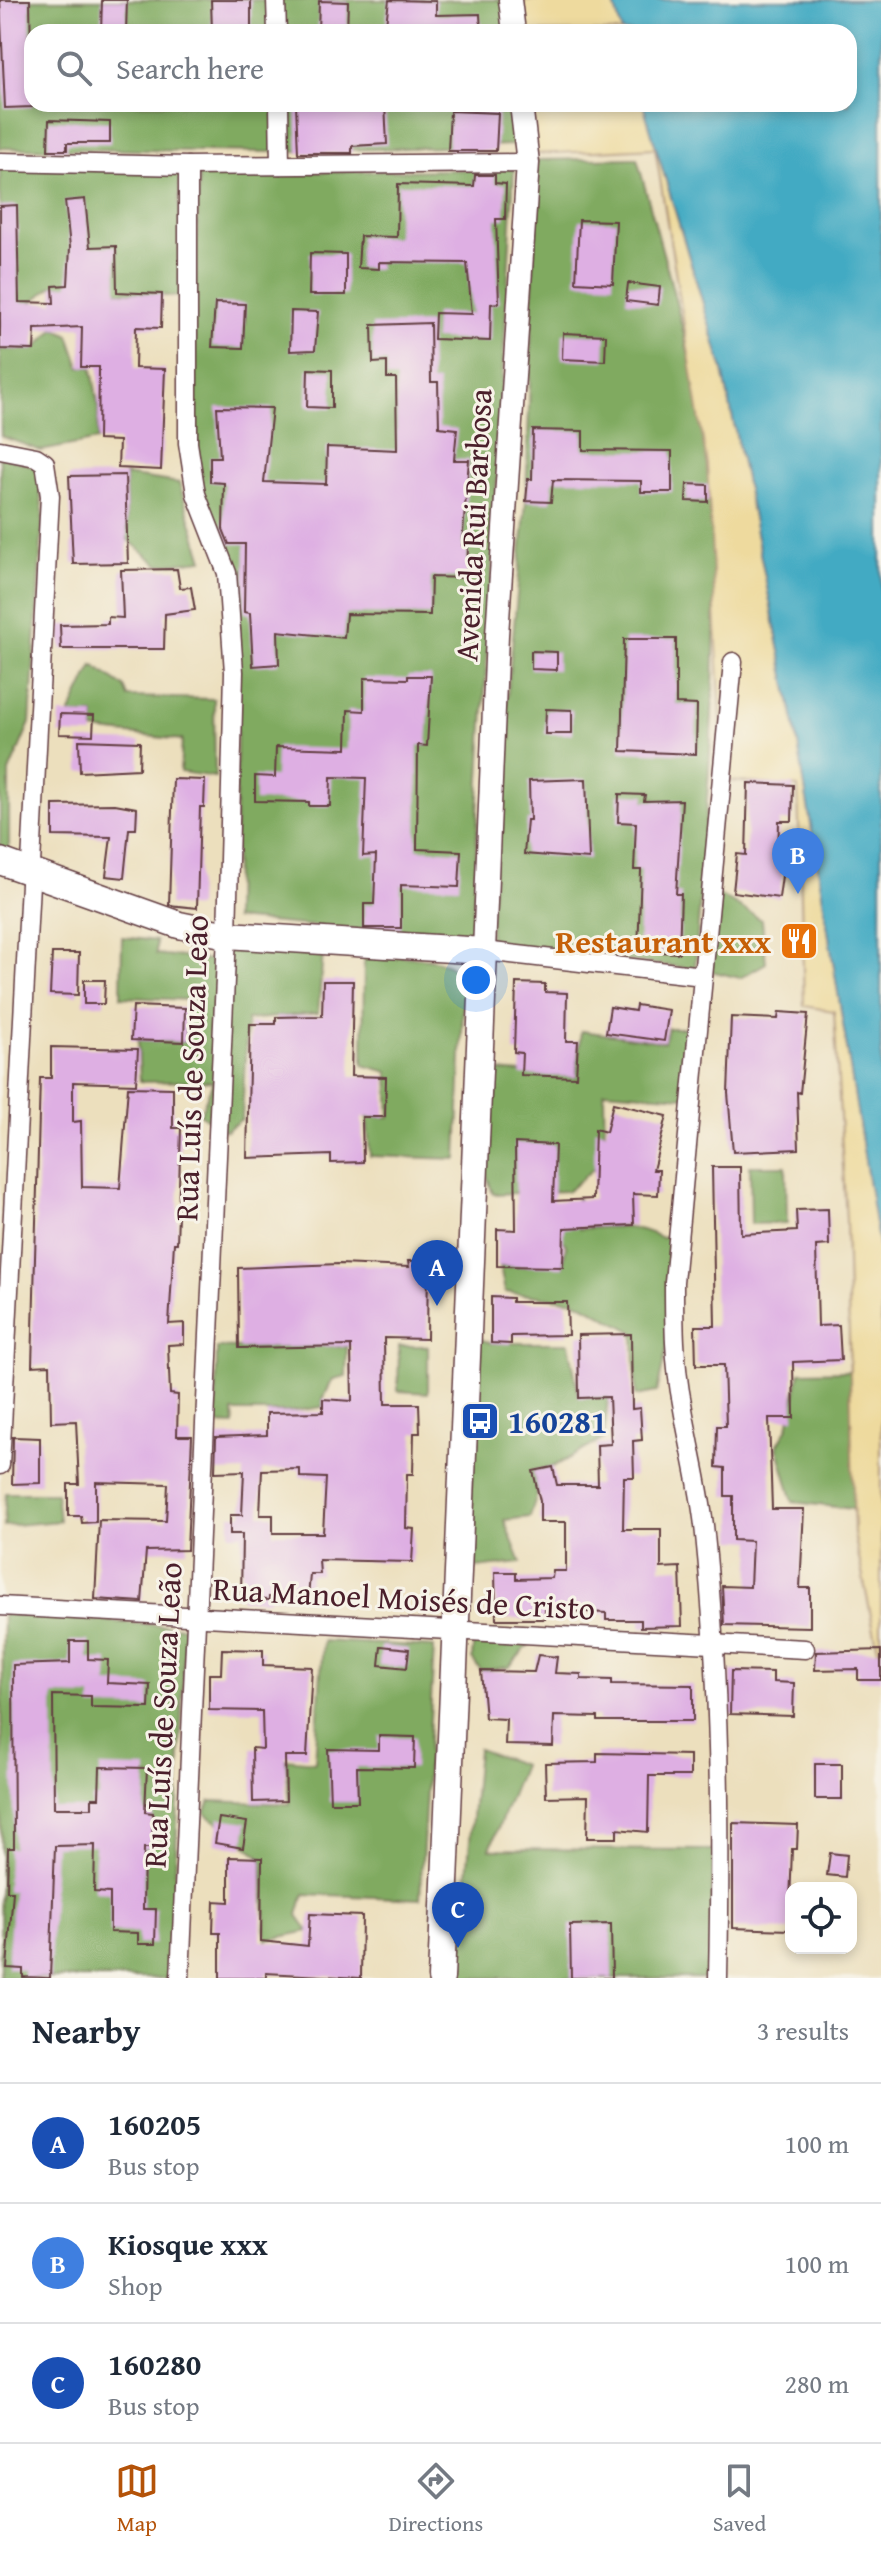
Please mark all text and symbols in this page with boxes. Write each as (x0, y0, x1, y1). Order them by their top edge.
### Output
search box (24, 24, 857, 112)
icon: search (52, 46, 96, 90)
text: Search here (116, 46, 264, 90)
street label: Avenida Rui Barbosa (442, 387, 504, 663)
pin: B (772, 828, 824, 894)
street label: Rua Luís de Souza Leão (162, 914, 220, 1222)
place label: Restaurant xxx (555, 918, 771, 965)
restaurant icon: Restaurant xxx (778, 920, 820, 962)
your location (456, 960, 496, 1000)
pin: A (411, 1240, 463, 1306)
place label: 160281 (508, 1398, 607, 1445)
bus stop icon: 160281 (459, 1400, 501, 1442)
street label: Rua Luís de Souza Leão (131, 1561, 193, 1869)
street label: Rua Manoel Moisés de Cristo (212, 1565, 596, 1631)
pin: C (432, 1882, 484, 1948)
map controls (785, 1882, 857, 1954)
button: locate (785, 1882, 857, 1954)
text: Nearby (32, 2006, 141, 2055)
text: 3 results (757, 2011, 849, 2050)
text: 160205 (108, 2102, 201, 2146)
text: A (50, 2124, 66, 2163)
text: 100 m (784, 2124, 849, 2163)
text: Bus stop (108, 2146, 200, 2185)
text: Kiosque xxx (108, 2222, 268, 2266)
text: B (50, 2244, 66, 2283)
text: 100 m (784, 2244, 849, 2283)
text: Shop (108, 2266, 163, 2305)
text: 160280 (108, 2342, 201, 2386)
text: C (51, 2364, 65, 2403)
text: 280 m (784, 2364, 849, 2403)
text: Bus stop (108, 2386, 200, 2425)
tab: Map (115, 2459, 159, 2539)
tab: Directions (389, 2459, 483, 2539)
tab: Saved (713, 2459, 766, 2539)

